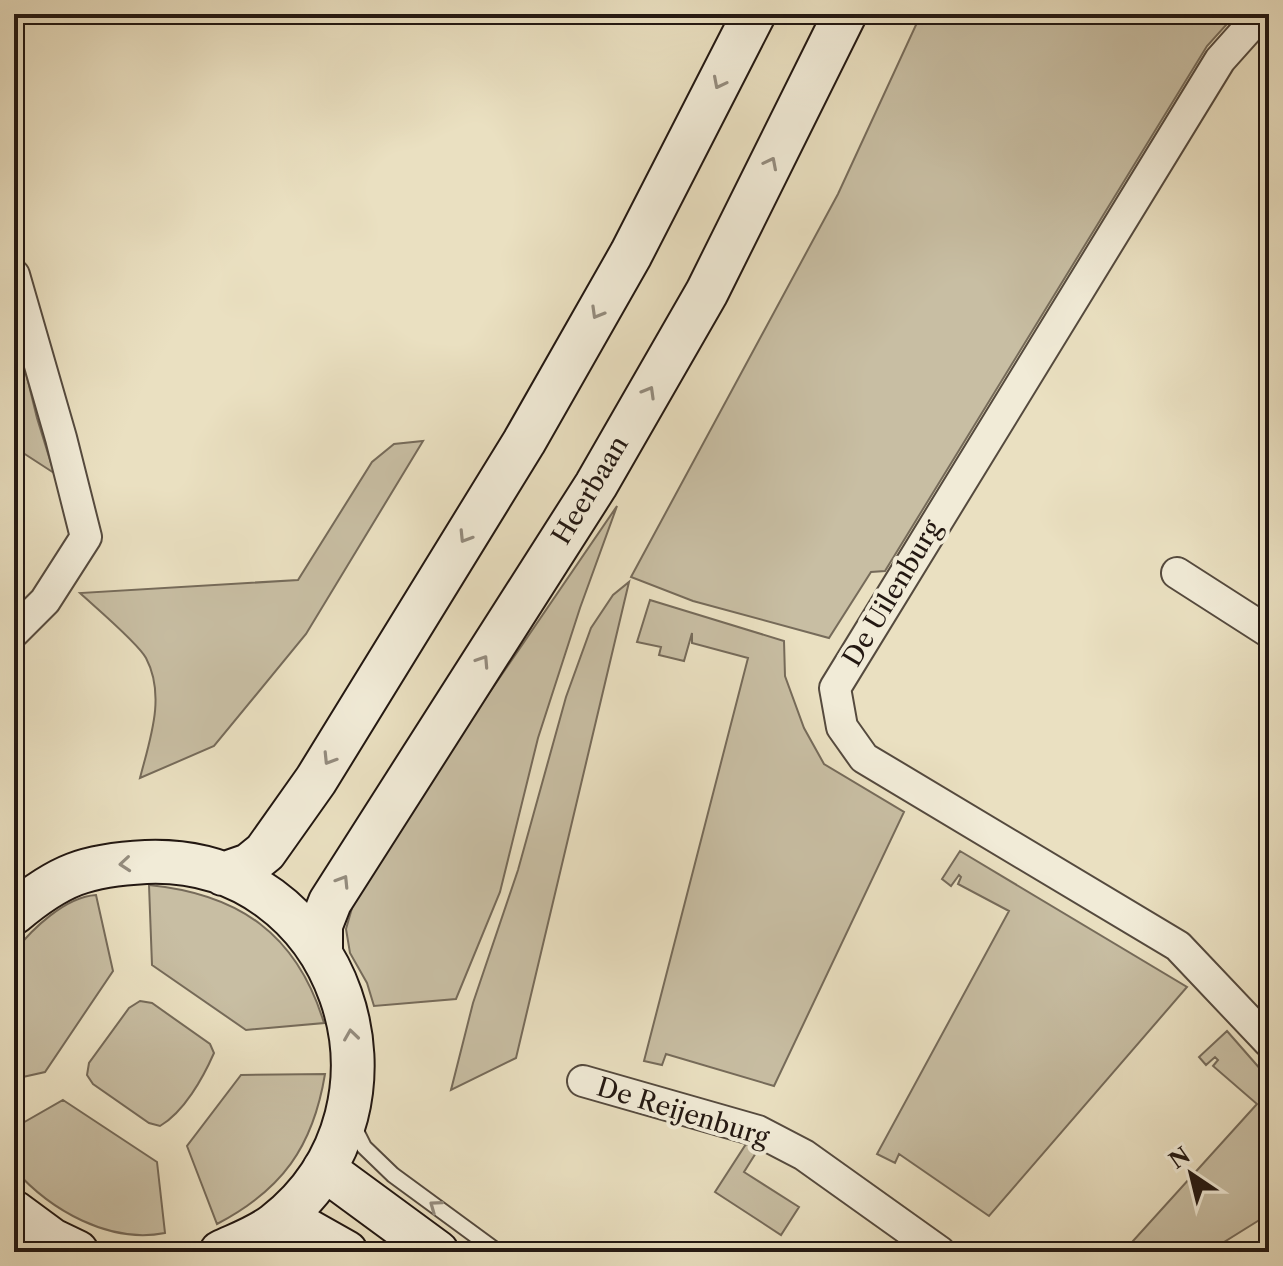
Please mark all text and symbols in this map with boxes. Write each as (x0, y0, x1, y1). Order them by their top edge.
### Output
one-way arrow (713, 75, 728, 90)
one-way arrow (762, 157, 777, 172)
one-way arrow (591, 304, 607, 319)
one-way arrow (639, 387, 655, 401)
street label: Heerbaan (545, 430, 635, 550)
street label: De Uilenburg (836, 514, 948, 672)
one-way arrow (459, 528, 475, 543)
one-way arrow (473, 655, 488, 670)
one-way arrow (323, 750, 338, 764)
one-way arrow (118, 855, 131, 872)
one-way arrow (334, 875, 349, 890)
one-way arrow (343, 1028, 360, 1041)
street label: De Reijenburg (593, 1071, 773, 1153)
north arrow (1151, 1134, 1231, 1214)
text: N (1164, 1141, 1195, 1175)
one-way arrow (429, 1201, 444, 1215)

